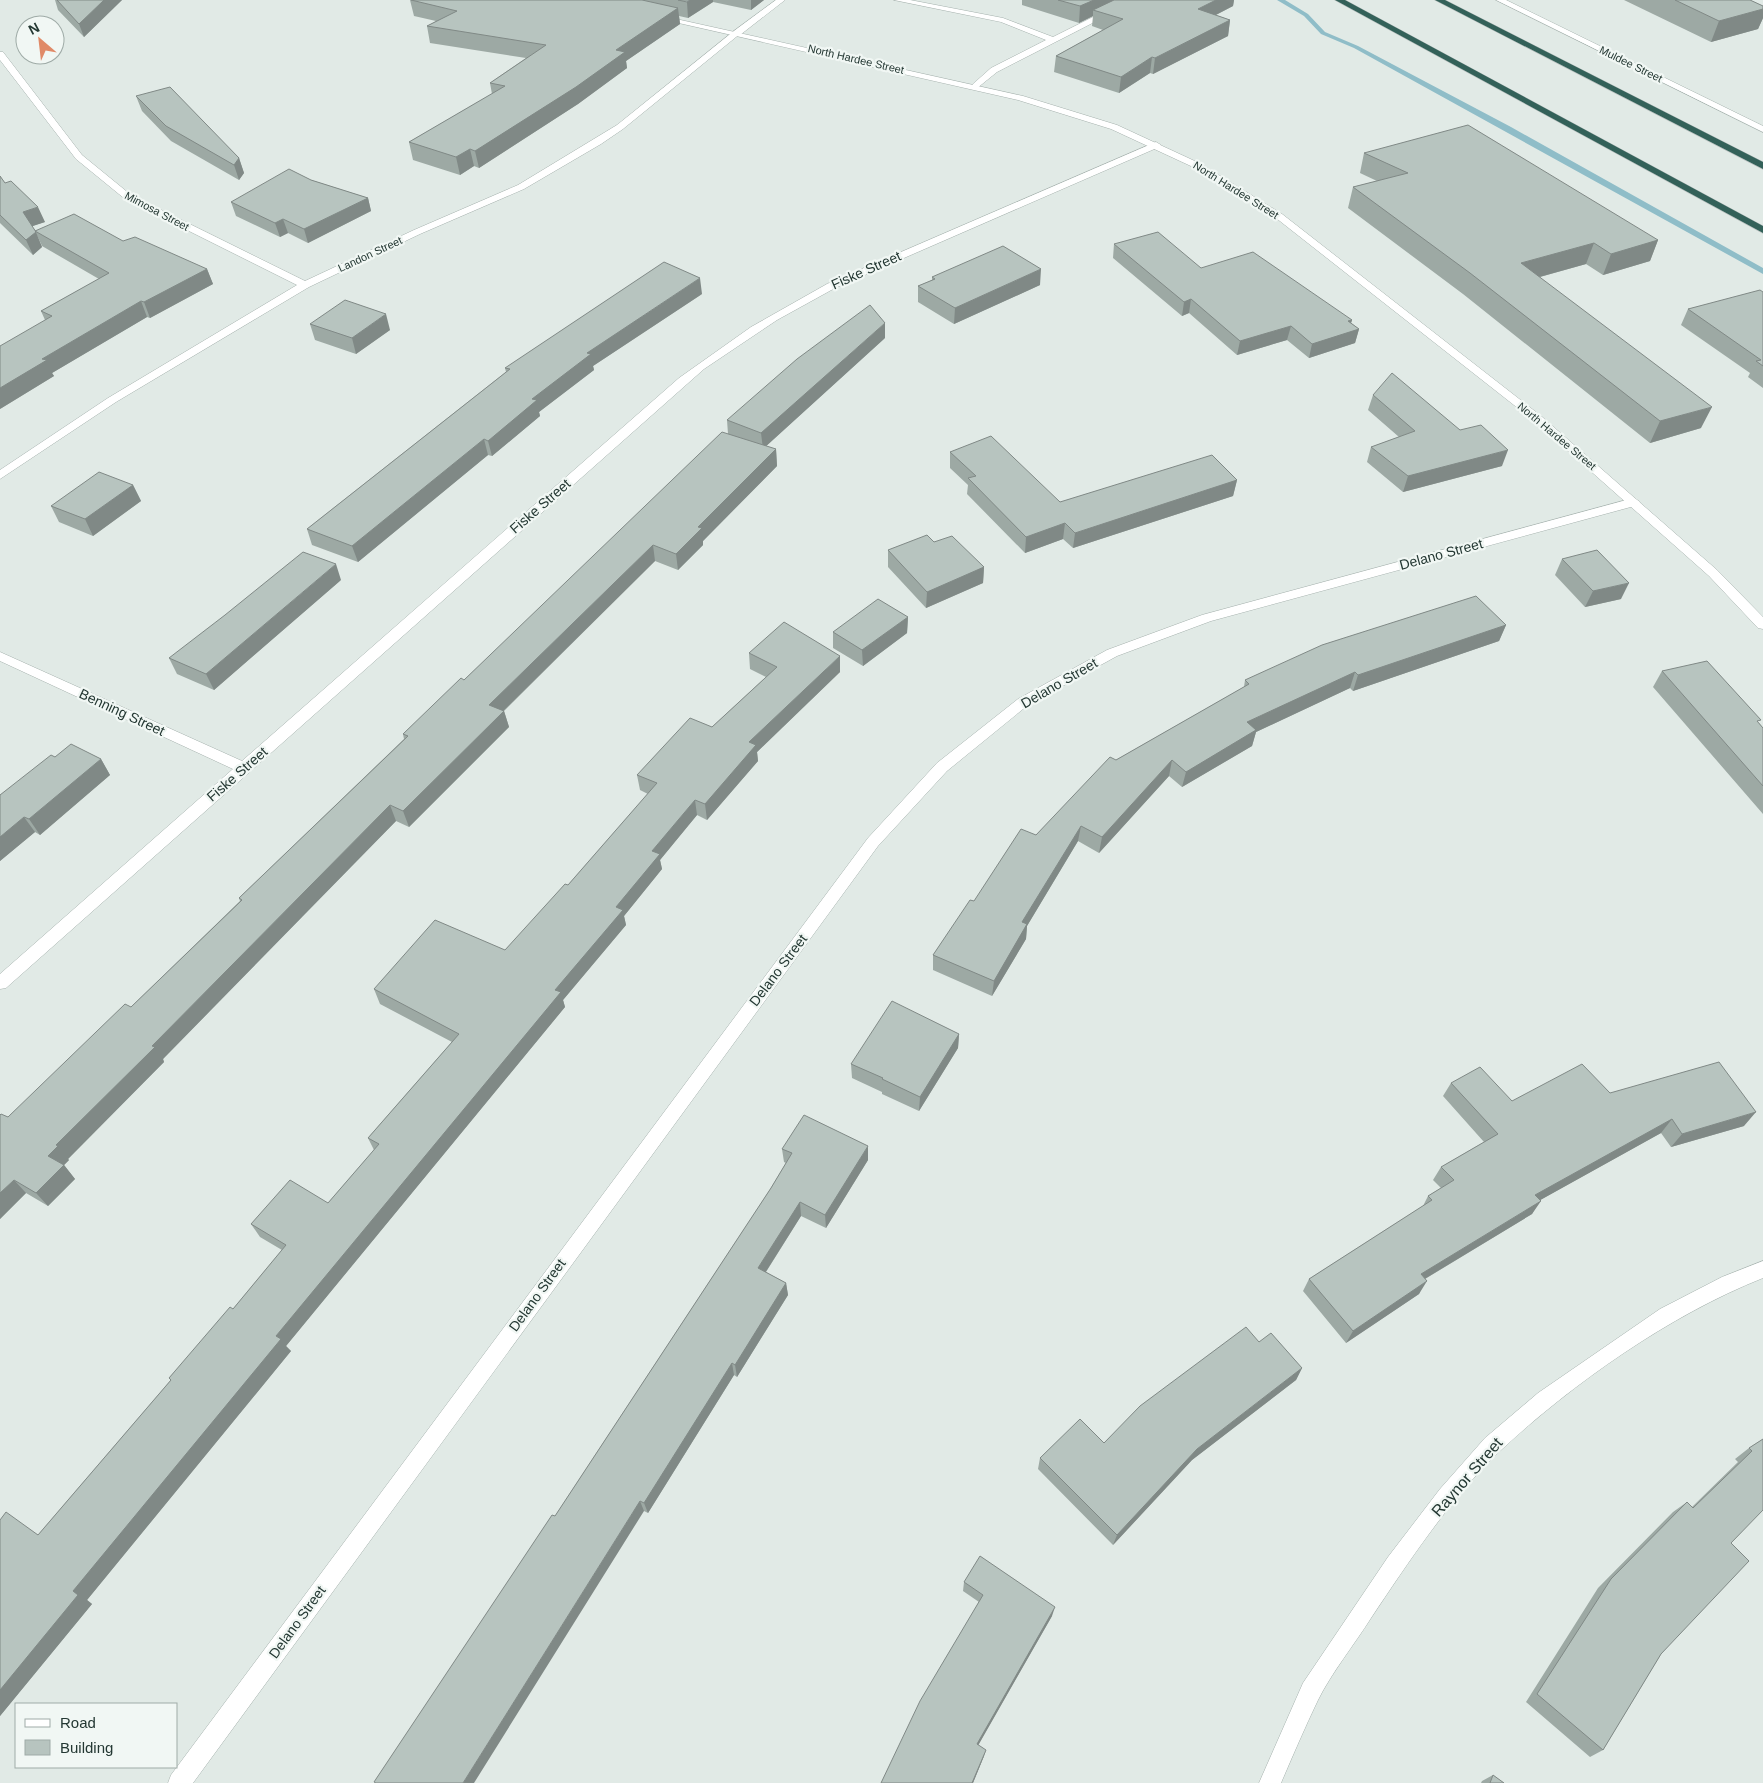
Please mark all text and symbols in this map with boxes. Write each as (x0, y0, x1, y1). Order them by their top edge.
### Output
north arrow (15, 15, 65, 65)
text: N (26, 19, 42, 38)
street label: North Hardee Street (807, 42, 905, 76)
street label: Muldee Street (1598, 44, 1664, 84)
street label: North Hardee Street (1191, 159, 1281, 221)
street label: Mimosa Street (123, 189, 191, 233)
street label: Landon Street (336, 234, 404, 274)
street label: Fiske Street (829, 247, 903, 293)
street label: North Hardee Street (1515, 400, 1599, 472)
street label: Fiske Street (507, 475, 574, 537)
street label: Delano Street (1398, 535, 1485, 573)
street label: Delano Street (1018, 655, 1100, 711)
street label: Benning Street (77, 685, 167, 739)
street label: Fiske Street (204, 743, 271, 805)
street label: Delano Street (746, 931, 810, 1009)
street label: Delano Street (505, 1256, 569, 1334)
street label: Raynor Street (1428, 1434, 1506, 1520)
street label: Delano Street (265, 1583, 329, 1661)
legend (15, 1703, 178, 1768)
text: Road (60, 1714, 96, 1731)
text: Building (60, 1739, 113, 1756)

